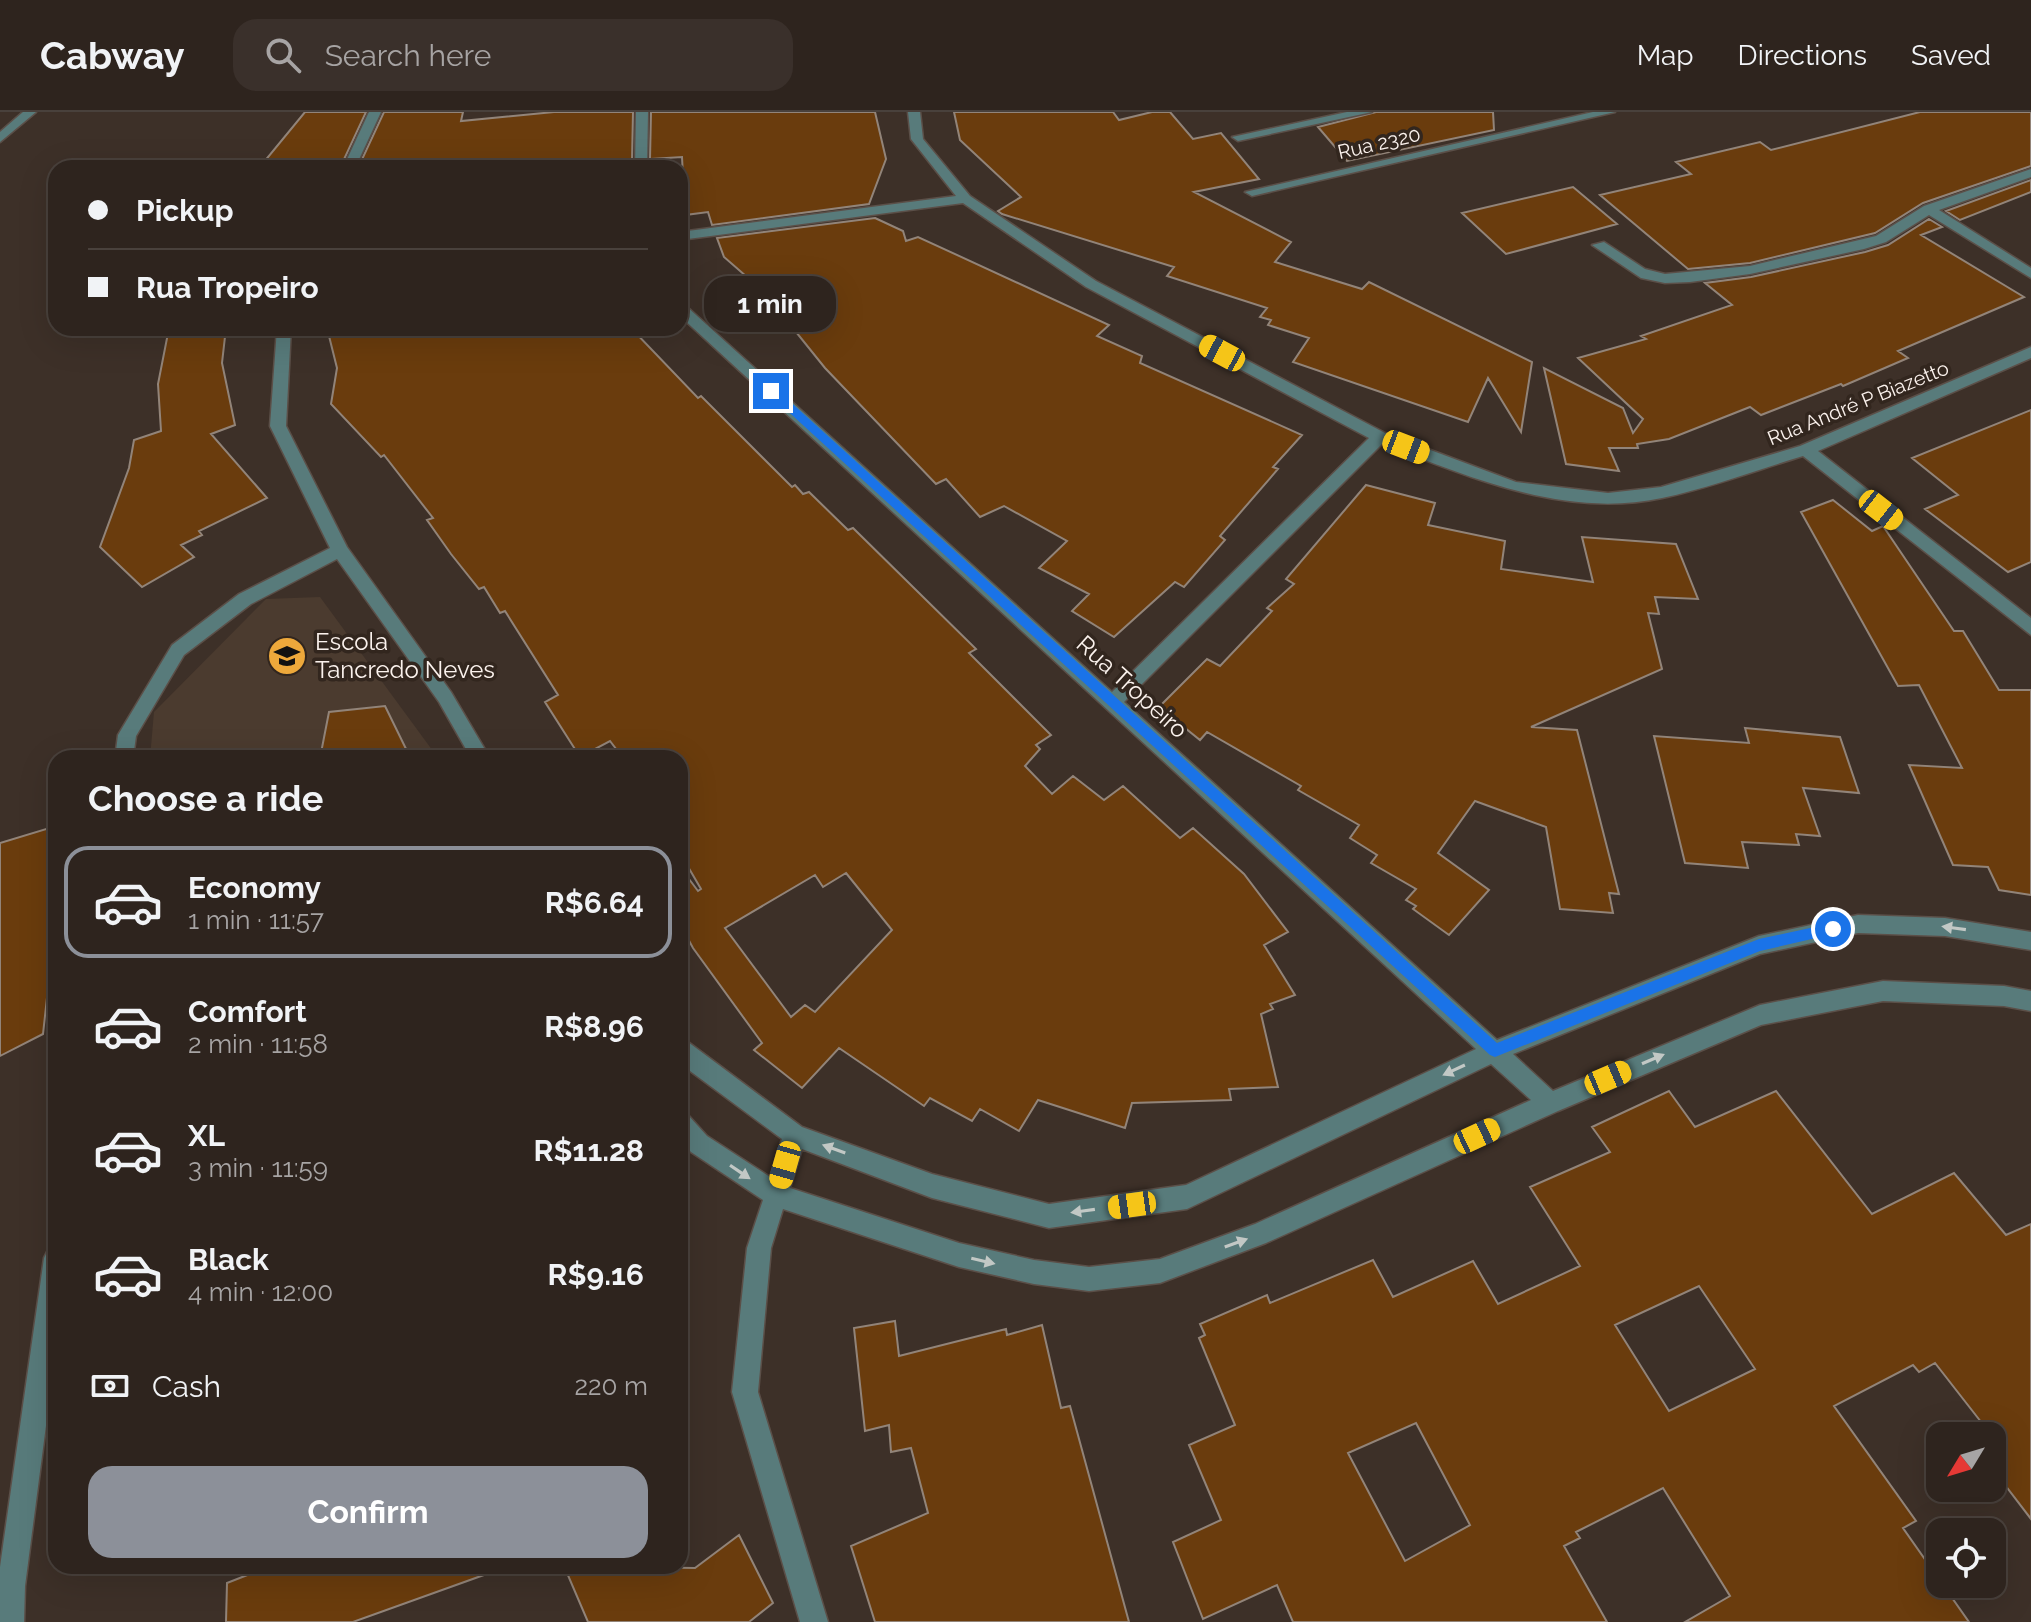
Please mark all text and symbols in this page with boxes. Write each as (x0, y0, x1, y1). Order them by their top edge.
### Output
search box (233, 19, 793, 91)
text: Cabway (40, 33, 185, 78)
icon: search (261, 33, 305, 77)
text: Search here (325, 38, 491, 73)
text: Map (1637, 39, 1694, 72)
text: Directions (1738, 39, 1867, 72)
text: Saved (1911, 39, 1991, 72)
street label: Rua 2320 (1335, 122, 1423, 164)
text: Pickup (136, 193, 234, 228)
text: Rua Tropeiro (136, 270, 319, 305)
callout: 1 min (705, 275, 837, 331)
text: 1 min (737, 289, 803, 319)
car (1195, 331, 1249, 375)
street label: Rua André P Biazetto (1764, 356, 1952, 450)
route end (753, 373, 789, 409)
car (1379, 427, 1433, 467)
car (1855, 486, 1907, 534)
place label: Escola Tancredo Neves (315, 627, 495, 684)
street label: Rua Tropeiro (1071, 629, 1194, 744)
school or university icon: Escola Tancredo Neves (266, 635, 308, 677)
text: Choose a ride (88, 777, 323, 819)
icon: car (92, 866, 164, 938)
text: Economy (188, 870, 321, 905)
text: R$6.64 (545, 885, 644, 920)
text: 1 min · 11:57 (188, 905, 324, 935)
route start (1815, 911, 1851, 947)
one-way arrow (1941, 921, 1966, 934)
icon: car (92, 990, 164, 1062)
text: Comfort (188, 994, 307, 1029)
text: R$8.96 (544, 1009, 644, 1044)
text: 2 min · 11:58 (188, 1029, 328, 1059)
one-way arrow (1641, 1053, 1665, 1066)
car (1581, 1058, 1635, 1098)
one-way arrow (1442, 1063, 1465, 1077)
icon: car (92, 1114, 164, 1186)
car (1450, 1115, 1504, 1157)
text: XL (188, 1118, 225, 1153)
text: R$11.28 (534, 1133, 644, 1168)
car (767, 1139, 803, 1191)
one-way arrow (822, 1143, 846, 1155)
text: 3 min · 11:59 (188, 1153, 328, 1183)
one-way arrow (730, 1164, 751, 1179)
car (1107, 1190, 1157, 1220)
one-way arrow (1071, 1205, 1096, 1218)
one-way arrow (1224, 1236, 1248, 1249)
icon: car (92, 1238, 164, 1310)
text: Black (188, 1242, 269, 1277)
one-way arrow (971, 1255, 996, 1268)
text: R$9.16 (548, 1257, 644, 1292)
text: 4 min · 12:00 (188, 1277, 333, 1307)
icon: cash (88, 1364, 132, 1408)
text: Cash (152, 1369, 221, 1404)
text: 220 m (574, 1371, 648, 1401)
north arrow (1926, 1422, 2006, 1502)
map controls (1926, 1422, 2006, 1598)
button: Confirm (88, 1466, 648, 1558)
button: locate (1926, 1518, 2006, 1598)

